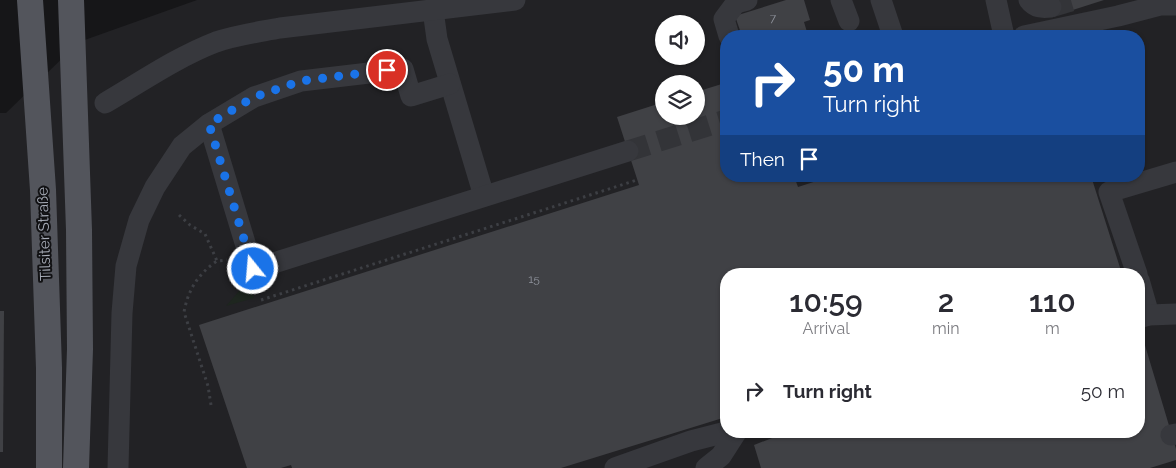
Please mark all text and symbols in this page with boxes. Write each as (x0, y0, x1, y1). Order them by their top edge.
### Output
house number: 7 (770, 11, 777, 25)
map controls (655, 15, 705, 125)
button: sound (655, 15, 705, 65)
pin (366, 49, 408, 91)
text: 50 m (823, 49, 905, 90)
icon: right (740, 50, 805, 115)
icon: arrive (373, 56, 401, 84)
button: layers (655, 75, 705, 125)
text: Turn right (823, 91, 920, 117)
icon: arrive (795, 145, 823, 173)
text: Then (740, 148, 785, 170)
street label: Tilsiter Straße (33, 187, 55, 281)
position arrow (226, 242, 278, 294)
house number: 15 (528, 272, 540, 286)
text: 10:59 (789, 284, 863, 319)
text: 2 (938, 284, 954, 319)
text: 110 (1029, 284, 1076, 319)
text: Arrival (803, 319, 850, 338)
text: min (932, 319, 960, 338)
text: m (1045, 319, 1060, 338)
icon: right (740, 377, 768, 405)
text: Turn right (783, 380, 872, 402)
text: 50 m (1081, 380, 1125, 402)

